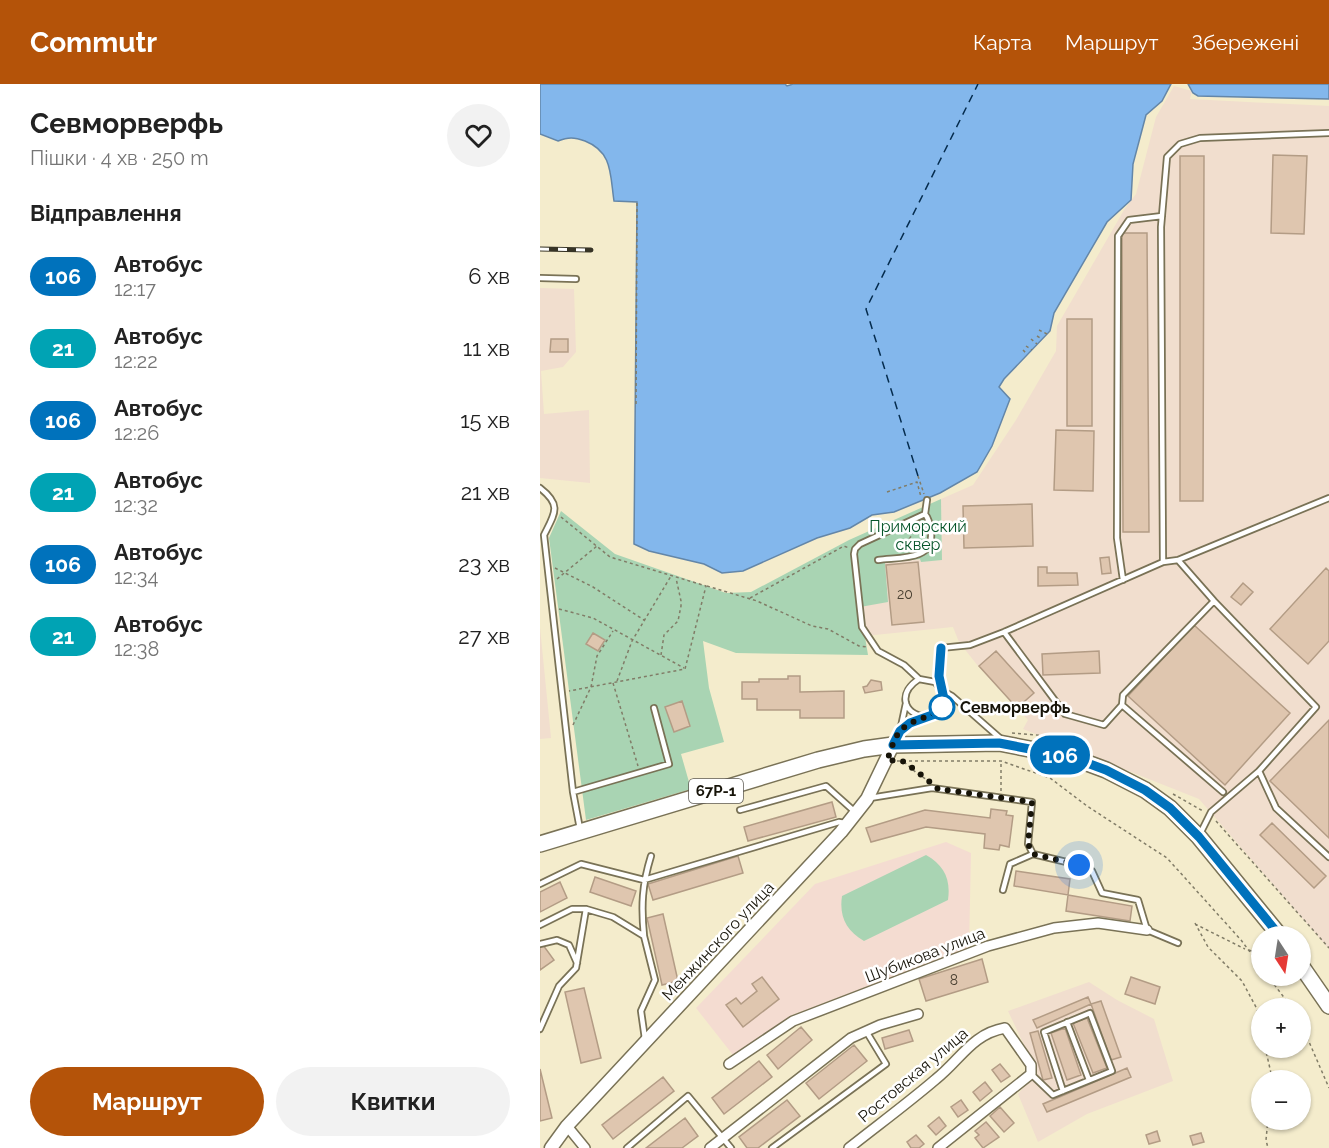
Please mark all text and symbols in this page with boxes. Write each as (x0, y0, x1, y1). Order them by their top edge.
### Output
text: Commutr (30, 26, 157, 59)
text: Карта (973, 30, 1032, 55)
text: Маршрут (1065, 30, 1158, 55)
text: Збережені (1191, 30, 1299, 55)
button: heart (447, 104, 510, 167)
text: Севморверфь (30, 107, 223, 140)
text: Пішки · 4 хв · 250 m (30, 146, 209, 170)
text: Відправлення (30, 200, 182, 226)
text: Автобус (114, 251, 203, 277)
text: 6 хв (468, 263, 510, 289)
text: 106 (45, 264, 81, 289)
text: 12:17 (114, 277, 156, 301)
text: Автобус (114, 323, 203, 349)
text: 11 хв (463, 335, 510, 361)
text: 21 (52, 336, 74, 361)
text: 12:22 (114, 349, 158, 373)
text: Автобус (114, 395, 203, 421)
text: 15 хв (460, 407, 510, 433)
text: 106 (45, 408, 81, 433)
text: 12:26 (114, 421, 159, 445)
text: Автобус (114, 467, 203, 493)
text: 21 хв (461, 479, 510, 505)
text: 21 (52, 480, 74, 505)
text: 12:32 (114, 493, 158, 517)
park label: Приморский сквер (869, 517, 967, 554)
text: Автобус (114, 539, 203, 565)
text: 23 хв (458, 551, 510, 577)
text: 106 (45, 552, 81, 577)
text: 12:34 (114, 565, 158, 589)
house number: 20 (897, 586, 913, 602)
text: Автобус (114, 611, 203, 637)
text: 27 хв (458, 623, 510, 649)
text: 21 (52, 624, 74, 649)
text: 12:38 (114, 637, 159, 661)
marker: Севморверфь (929, 694, 955, 720)
place label: Севморверфь (960, 698, 1071, 717)
line badge: 106 (1026, 736, 1094, 774)
text: 106 (1042, 743, 1078, 768)
road number: 67Р-1 (689, 779, 743, 803)
your location (1064, 850, 1094, 880)
street label: Менжинского улица (658, 878, 778, 1004)
street label: Шубикова улица (862, 923, 988, 987)
north arrow (1251, 926, 1311, 986)
map controls (1251, 926, 1311, 1130)
house number: 8 (950, 972, 958, 988)
button: + (1251, 998, 1311, 1058)
street label: Ростовская улица (854, 1024, 972, 1126)
button: Маршрут (30, 1067, 264, 1136)
button: Квитки (276, 1067, 510, 1136)
button: − (1251, 1070, 1311, 1130)

